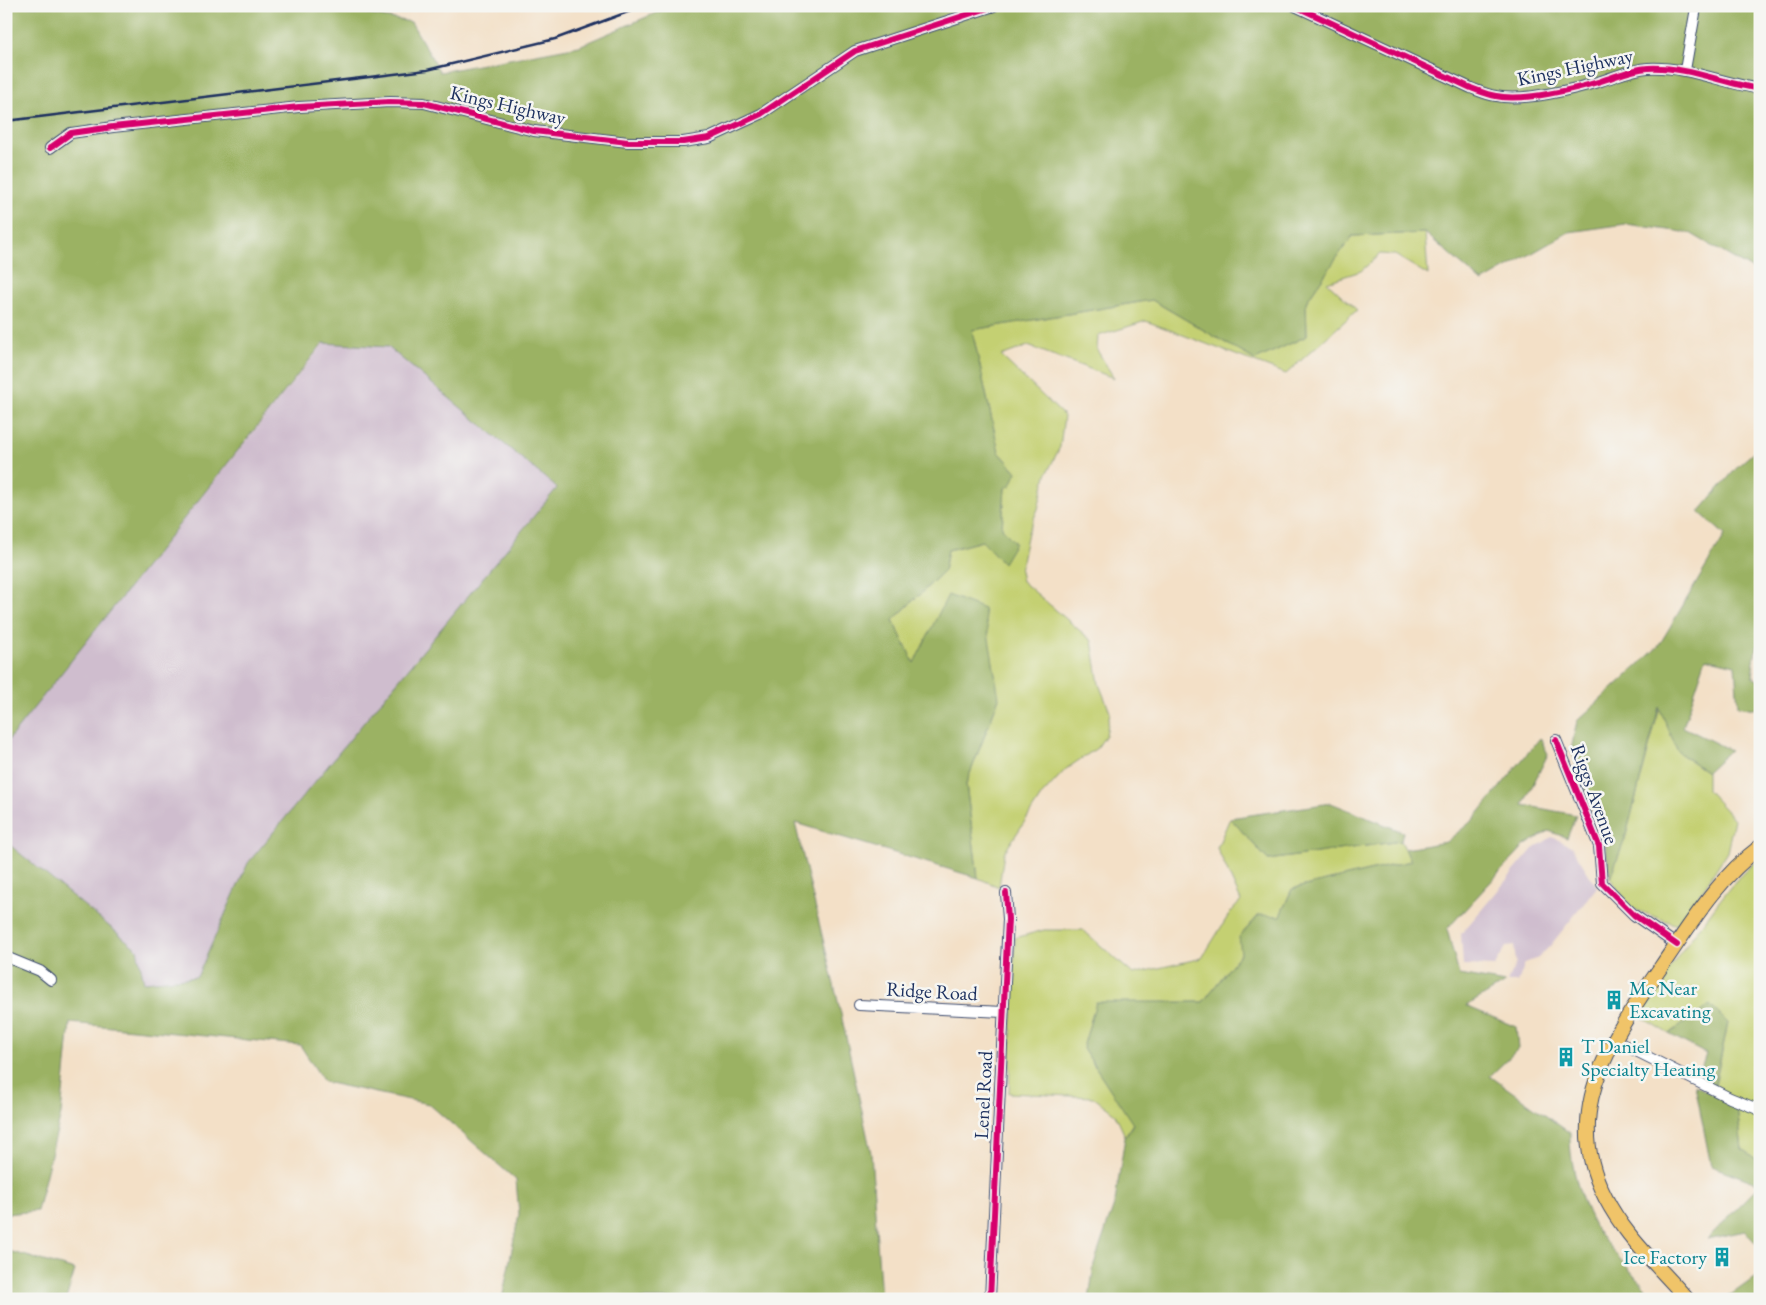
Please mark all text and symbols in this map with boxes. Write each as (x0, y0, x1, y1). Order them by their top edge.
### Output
street label: Kings Highway (1515, 42, 1636, 92)
street label: Kings Highway (448, 79, 569, 131)
street label: Riggs Avenue (1565, 740, 1625, 848)
place label: Mc Near Excavating (1629, 975, 1711, 1024)
street label: Ridge Road (886, 976, 979, 1006)
building icon: Mc Near Excavating (1603, 989, 1625, 1011)
place label: T Daniel Specialty Heating (1581, 1033, 1716, 1082)
building icon: T Daniel Specialty Heating (1555, 1046, 1577, 1068)
street label: Lenel Road (968, 1049, 998, 1140)
place label: Ice Factory (1623, 1244, 1707, 1270)
building icon: Ice Factory (1711, 1246, 1733, 1268)

